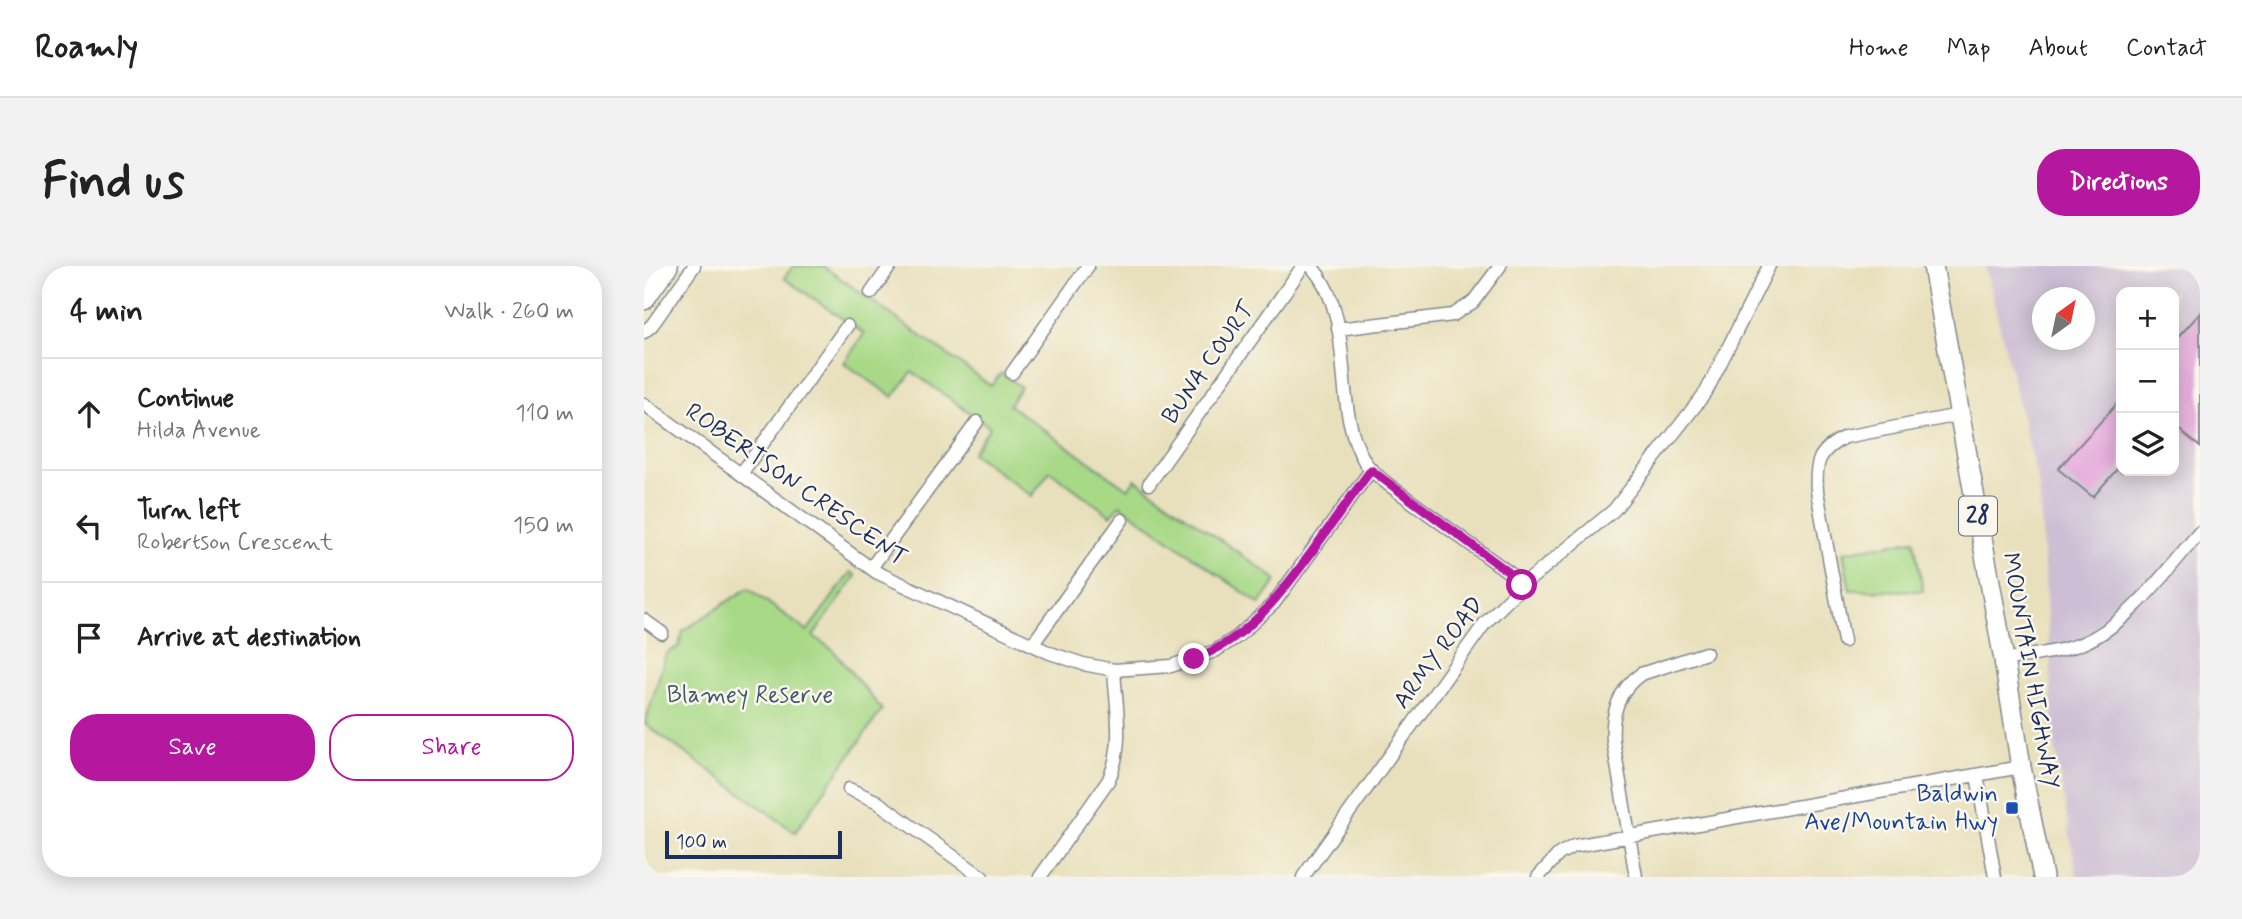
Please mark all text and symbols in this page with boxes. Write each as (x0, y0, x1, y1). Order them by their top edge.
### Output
text: Roamly (35, 26, 138, 70)
text: Home (1849, 33, 1909, 64)
text: Map (1947, 33, 1991, 64)
text: About (2029, 33, 2088, 64)
text: Contact (2126, 33, 2207, 64)
button: Directions (2037, 149, 2200, 216)
text: Find us (42, 150, 185, 215)
north arrow (2032, 287, 2095, 350)
map controls (2116, 287, 2179, 476)
button: + (2116, 287, 2179, 350)
text: 4 min (70, 292, 143, 331)
street label: BUNA COURT (1155, 295, 1263, 430)
text: Walk · 260 m (444, 297, 574, 327)
button: − (2116, 350, 2179, 413)
text: Continue (137, 382, 234, 416)
icon: ahead (70, 395, 108, 433)
street label: ROBERTSON CRESCENT (679, 396, 913, 574)
text: 110 m (515, 399, 574, 429)
button: layers (2116, 413, 2179, 476)
text: Hilda Avenue (137, 416, 261, 446)
text: Turn left (137, 494, 241, 528)
road number: 28 (1959, 496, 1997, 536)
icon: left (70, 507, 108, 545)
text: 150 m (513, 511, 574, 541)
text: Robertson Crescent (137, 528, 333, 558)
street label: MOUNTAIN HIGHWAY (1994, 550, 2066, 792)
route start (1506, 569, 1537, 600)
street label: ARMY ROAD (1387, 591, 1491, 715)
icon: arrive (70, 619, 108, 657)
text: Arrive at destination (137, 621, 361, 655)
route end (1178, 643, 1209, 674)
park label: Blamey Reserve (667, 680, 833, 711)
button: Save (70, 714, 315, 781)
button: Share (329, 714, 574, 781)
place label: Baldwin Ave/Mountain Hwy (1804, 779, 1998, 838)
marker: Baldwin Ave/Mountain Hwy (2004, 800, 2020, 816)
scale bar (665, 828, 842, 860)
text: 100 m (676, 830, 727, 855)

